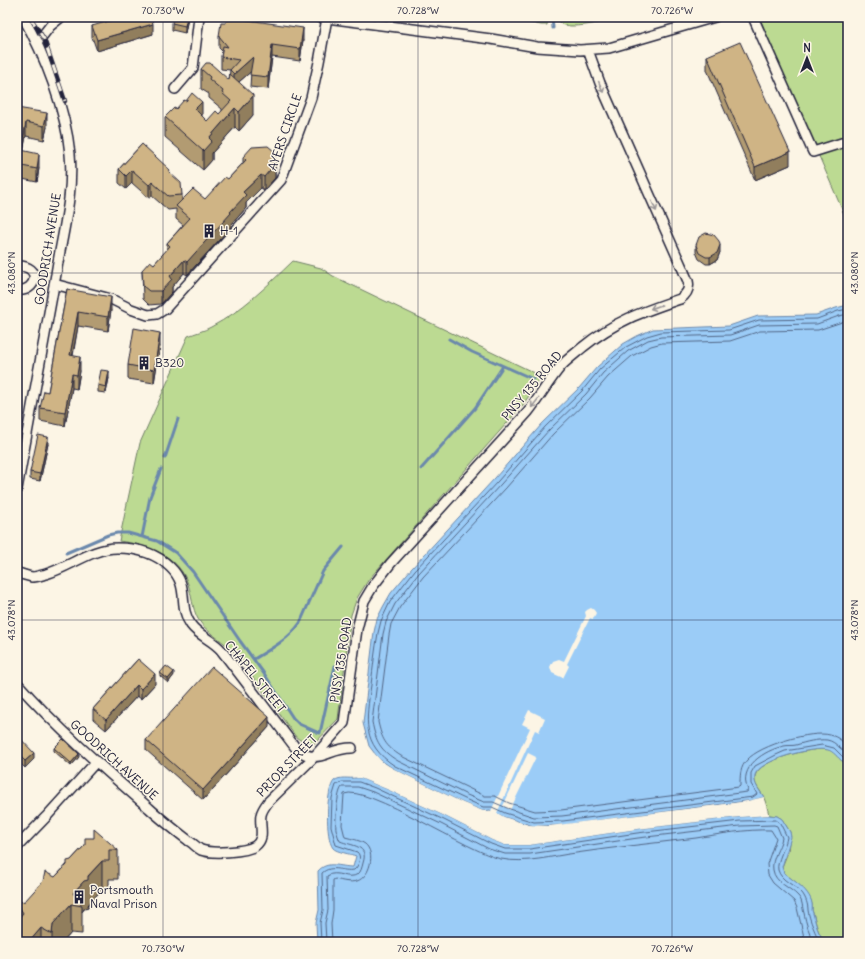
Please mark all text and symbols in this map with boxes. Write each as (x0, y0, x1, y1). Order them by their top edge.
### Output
text: 70.730°W (141, 4, 185, 17)
text: 70.728°W (397, 4, 439, 17)
text: 70.726°W (651, 4, 693, 17)
north arrow (787, 38, 827, 78)
text: N (803, 41, 811, 55)
one-way arrow (598, 80, 606, 92)
street label: AYERS CIRCLE (264, 91, 305, 172)
street label: GOODRICH AVENUE (31, 192, 64, 306)
one-way arrow (651, 199, 659, 211)
building icon: H-1 (201, 223, 217, 239)
place label: H-1 (220, 223, 238, 238)
text: 43.080°N (5, 252, 18, 294)
text: 43.080°N (848, 252, 861, 294)
one-way arrow (649, 304, 662, 311)
street label: PNSY 135 ROAD (498, 348, 565, 423)
building icon: B320 (136, 355, 152, 371)
place label: B320 (155, 355, 184, 370)
one-way arrow (531, 398, 539, 409)
text: 43.078°N (5, 600, 18, 640)
text: 43.078°N (848, 600, 861, 640)
street label: PNSY 135 ROAD (326, 616, 355, 704)
street label: CHAPEL STREET (222, 638, 289, 716)
street label: GOODRICH AVENUE (67, 716, 161, 803)
street label: PRIOR STREET (253, 731, 320, 800)
place label: Portsmouth Naval Prison (90, 882, 157, 911)
building icon: Portsmouth Naval Prison (71, 889, 87, 905)
text: 70.730°W (141, 942, 185, 955)
text: 70.728°W (397, 942, 439, 955)
text: 70.726°W (651, 942, 693, 955)

